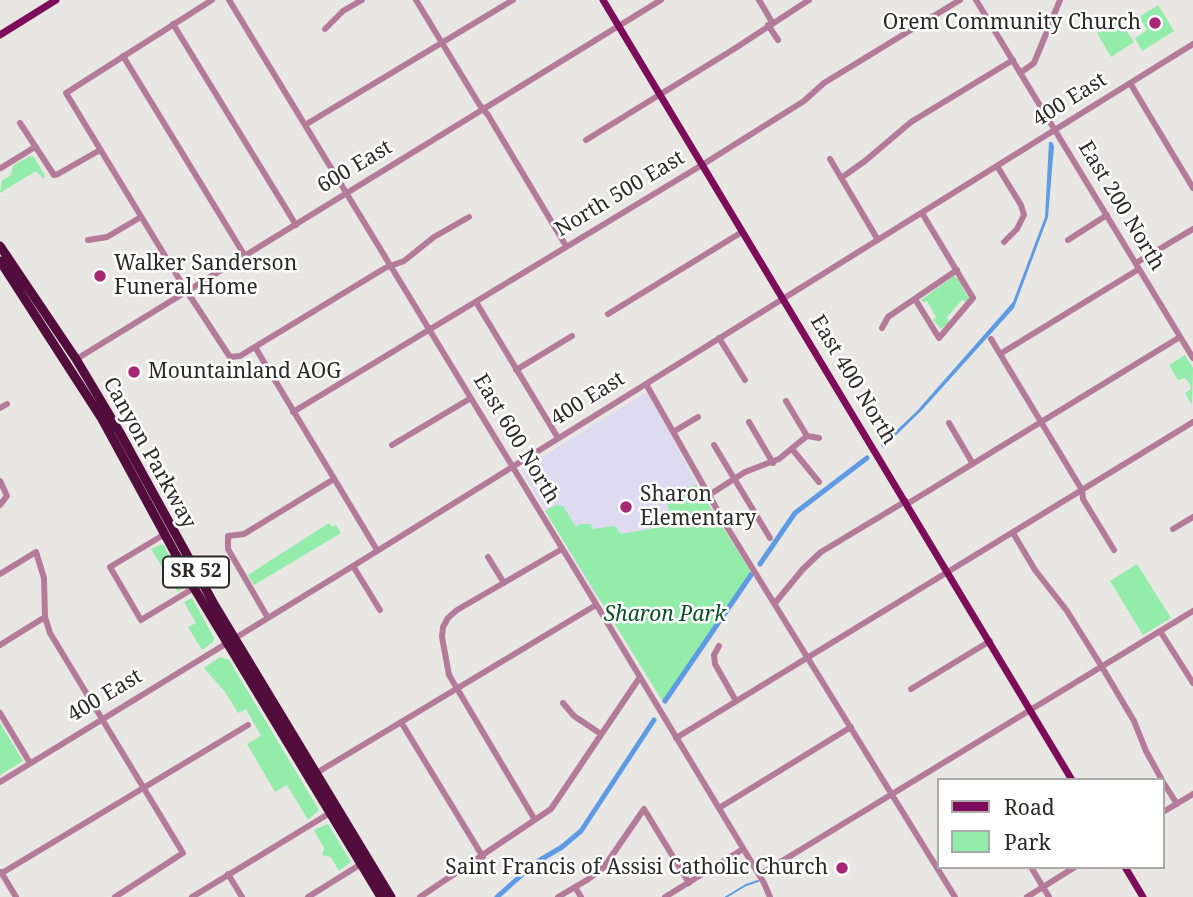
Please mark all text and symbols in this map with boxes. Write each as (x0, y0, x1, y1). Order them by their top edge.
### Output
place label: Orem Community Church (883, 10, 1141, 36)
marker: Orem Community Church (1147, 15, 1163, 31)
street label: 400 East (1028, 67, 1112, 133)
street label: 600 East (313, 135, 397, 199)
street label: East 200 North (1072, 137, 1170, 275)
street label: North 500 East (551, 145, 689, 243)
place label: Walker Sanderson Funeral Home (114, 251, 297, 301)
marker: Walker Sanderson Funeral Home (92, 268, 108, 284)
street label: East 400 North (804, 311, 902, 449)
place label: Mountainland AOG (148, 359, 341, 385)
marker: Mountainland AOG (126, 364, 142, 380)
street label: 400 East (546, 366, 630, 432)
street label: East 600 North (467, 370, 565, 508)
street label: Canyon Parkway (97, 373, 201, 533)
place label: Sharon Elementary (640, 482, 756, 532)
marker: Sharon Elementary (618, 499, 634, 515)
road number: SR 52 (163, 556, 229, 587)
park label: Sharon Park (604, 602, 726, 628)
street label: 400 East (63, 664, 147, 728)
legend (937, 778, 1165, 869)
text: Road (1004, 793, 1055, 821)
text: Park (1004, 828, 1051, 856)
place label: Saint Francis of Assisi Catholic Church (445, 855, 828, 881)
marker: Saint Francis of Assisi Catholic Church (834, 860, 850, 876)

